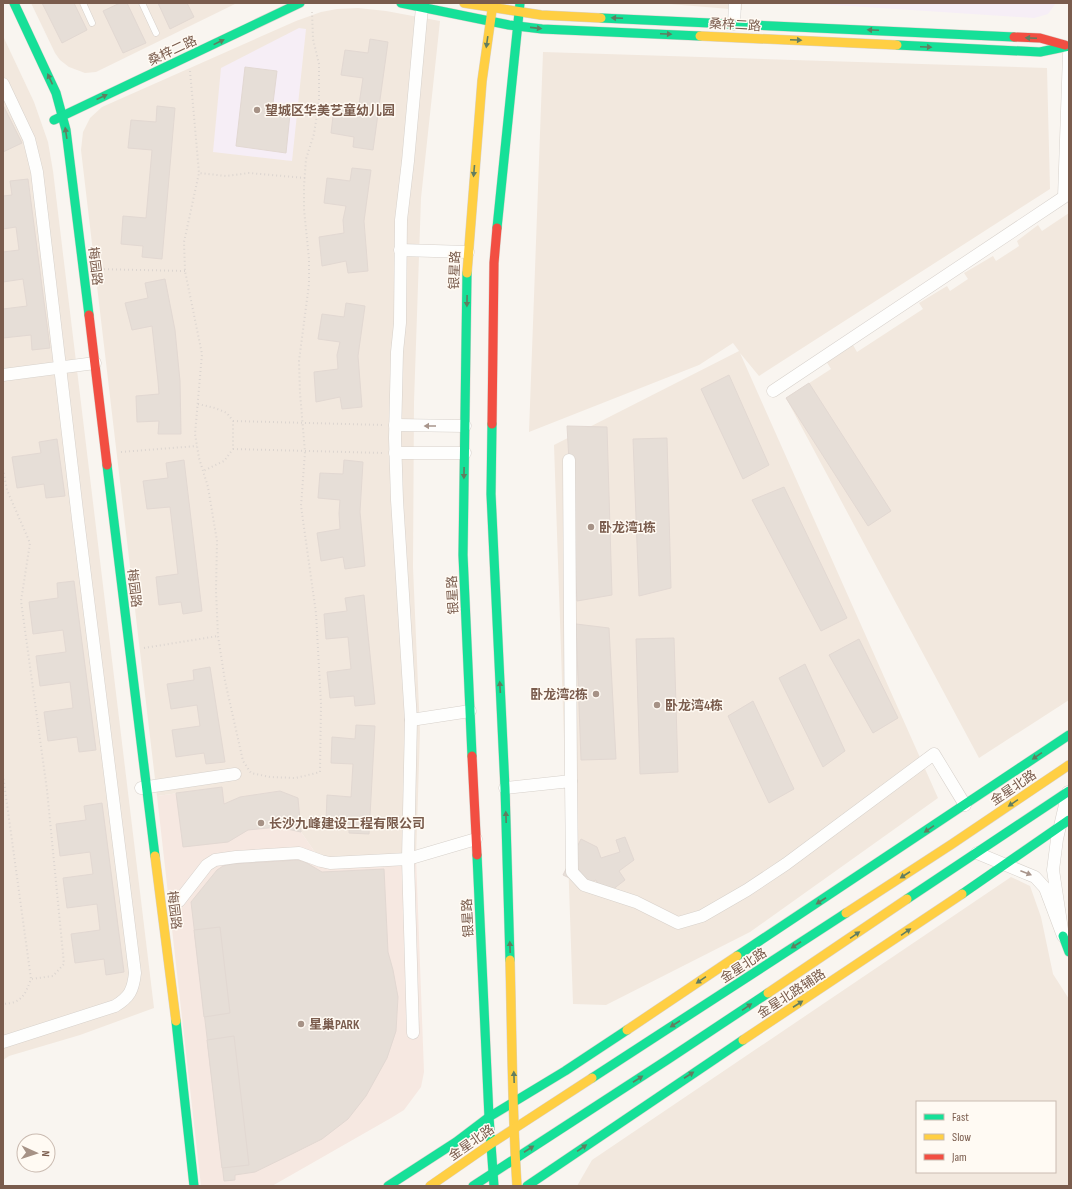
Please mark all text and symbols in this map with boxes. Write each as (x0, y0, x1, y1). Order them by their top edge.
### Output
one-way arrow (611, 15, 623, 22)
street label: 桑梓二路 (709, 16, 761, 34)
one-way arrow (530, 25, 542, 31)
one-way arrow (867, 27, 879, 34)
one-way arrow (660, 31, 672, 38)
street label: 桑梓二路 (145, 33, 199, 69)
one-way arrow (1024, 35, 1037, 41)
one-way arrow (484, 36, 490, 48)
one-way arrow (790, 37, 802, 44)
one-way arrow (214, 38, 225, 45)
one-way arrow (920, 43, 932, 50)
one-way arrow (47, 74, 53, 85)
one-way arrow (96, 94, 108, 100)
place label: 望城区华美艺童幼儿园 (265, 103, 395, 119)
marker: 望城区华美艺童幼儿园 (252, 105, 262, 115)
one-way arrow (63, 127, 69, 139)
one-way arrow (471, 165, 478, 177)
street label: 梅园路 (85, 246, 105, 286)
street label: 银星路 (446, 250, 464, 290)
one-way arrow (463, 295, 470, 307)
one-way arrow (423, 423, 436, 429)
one-way arrow (461, 467, 467, 480)
place label: 卧龙湾1栋 (599, 520, 656, 536)
marker: 卧龙湾1栋 (586, 522, 596, 532)
street label: 梅园路 (124, 568, 144, 608)
street label: 银星路 (444, 575, 462, 615)
one-way arrow (496, 681, 503, 693)
place label: 卧龙湾2栋 (530, 687, 588, 703)
marker: 卧龙湾2栋 (591, 689, 601, 699)
place label: 卧龙湾4栋 (665, 698, 723, 714)
marker: 卧龙湾4栋 (652, 700, 662, 710)
one-way arrow (1031, 752, 1042, 760)
street label: 金星北路 (988, 767, 1040, 809)
one-way arrow (1008, 799, 1019, 807)
one-way arrow (503, 810, 509, 823)
place label: 长沙九峰建设工程有限公司 (269, 816, 425, 832)
marker: 长沙九峰建设工程有限公司 (256, 818, 266, 828)
one-way arrow (924, 825, 934, 833)
one-way arrow (899, 871, 911, 878)
one-way arrow (1020, 871, 1032, 877)
street label: 梅园路 (164, 890, 184, 930)
one-way arrow (815, 897, 826, 905)
street label: 银星路 (459, 898, 477, 938)
one-way arrow (901, 928, 912, 936)
one-way arrow (849, 931, 861, 938)
one-way arrow (507, 940, 513, 953)
one-way arrow (790, 942, 802, 949)
street label: 金星北路 (717, 945, 770, 987)
street label: 金星北路辅路 (754, 966, 829, 1022)
one-way arrow (695, 977, 706, 984)
one-way arrow (793, 1000, 803, 1008)
one-way arrow (741, 1003, 752, 1011)
place label: 星巢PARK (309, 1017, 360, 1033)
marker: 星巢PARK (296, 1019, 306, 1029)
one-way arrow (670, 1020, 680, 1028)
one-way arrow (511, 1070, 517, 1083)
one-way arrow (684, 1071, 695, 1079)
one-way arrow (632, 1075, 644, 1082)
legend (916, 1101, 1056, 1173)
text: Fast (952, 1110, 969, 1125)
street label: 金星北路 (446, 1121, 497, 1164)
text: Slow (952, 1130, 971, 1145)
north arrow (16, 1133, 56, 1173)
one-way arrow (576, 1144, 587, 1152)
one-way arrow (524, 1145, 534, 1153)
text: N (39, 1150, 52, 1157)
text: Jam (951, 1150, 967, 1165)

